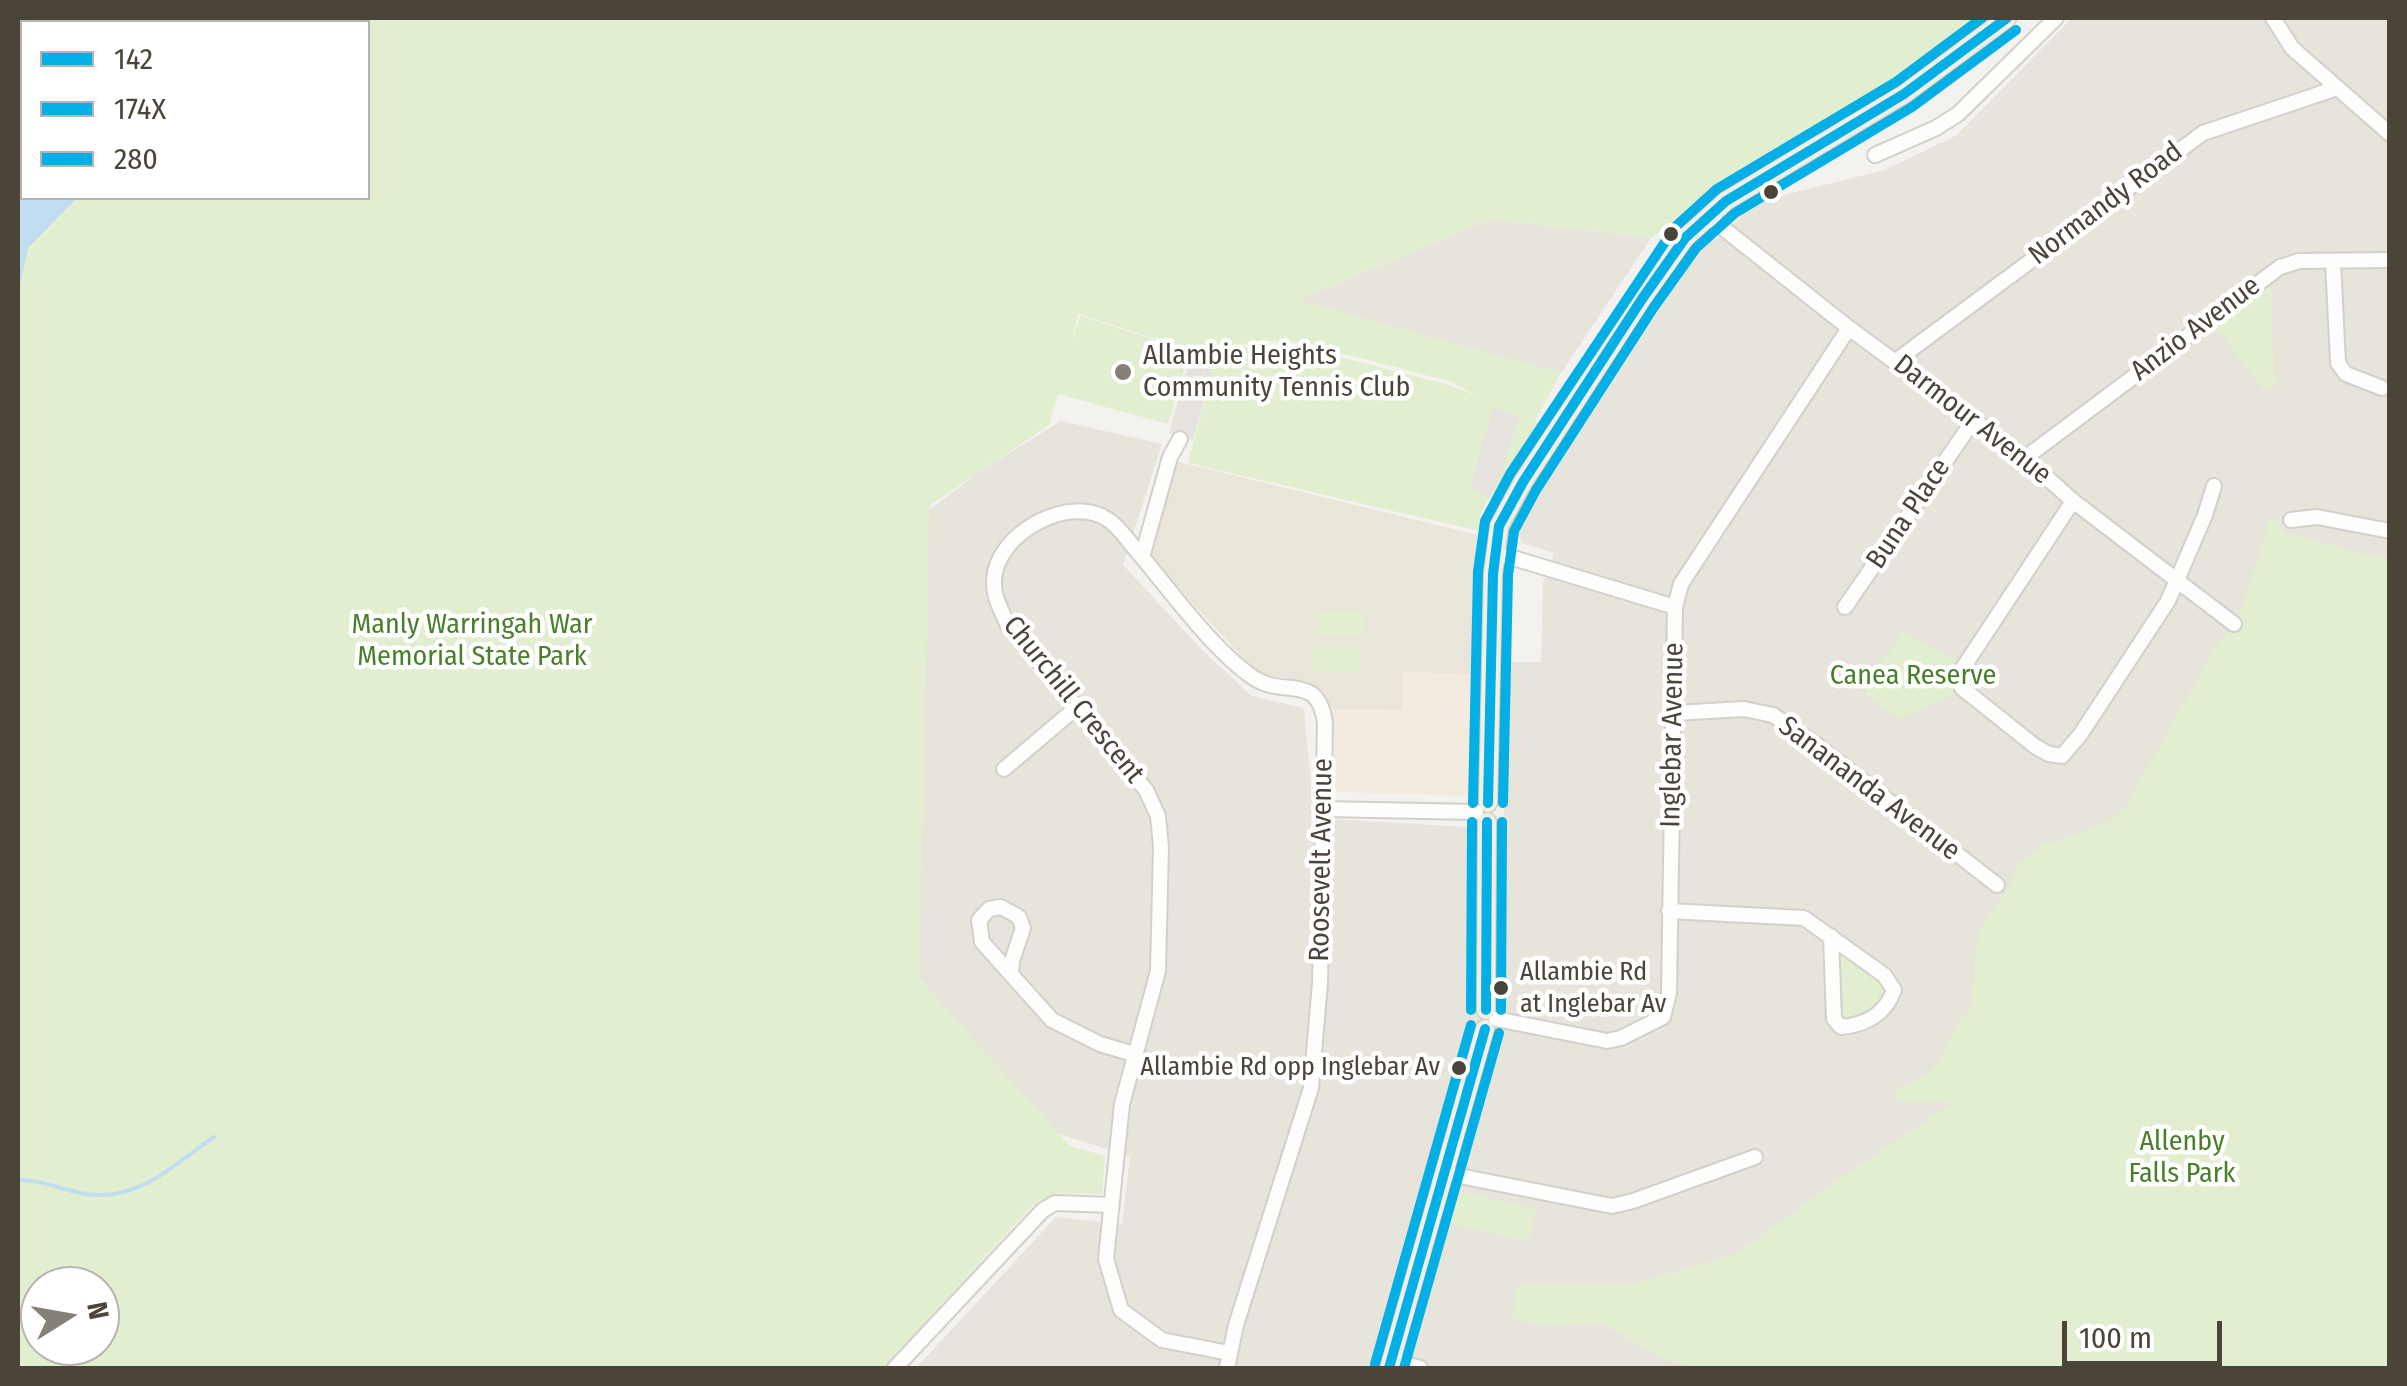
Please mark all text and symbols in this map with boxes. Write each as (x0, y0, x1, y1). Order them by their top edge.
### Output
legend (20, 20, 370, 200)
text: 142 (114, 41, 153, 77)
text: 174X (114, 91, 166, 127)
street label: Normandy Road (2023, 135, 2189, 273)
text: 280 (114, 141, 158, 177)
unlabelled marker (1761, 182, 1781, 202)
unlabelled marker (1661, 224, 1681, 244)
street label: Anzio Avenue (2125, 270, 2267, 388)
place label: Allambie Heights Community Tennis Club (1143, 339, 1410, 405)
street label: Darmour Avenue (1886, 348, 2058, 492)
marker: Allambie Heights Community Tennis Club (1112, 361, 1134, 383)
street label: Buna Place (1860, 453, 1958, 575)
park label: Manly Warringah War Memorial State Park (351, 608, 593, 674)
street label: Churchill Crescent (995, 610, 1151, 790)
street label: Inglebar Avenue (1655, 642, 1691, 828)
park label: Canea Reserve (1830, 659, 1996, 693)
street label: Sanananda Avenue (1772, 710, 1966, 868)
street label: Roosevelt Avenue (1303, 758, 1341, 962)
place label: Allambie Rd at Inglebar Av (1520, 957, 1666, 1018)
marker: Allambie Rd at Inglebar Av (1491, 978, 1511, 998)
place label: Allambie Rd opp Inglebar Av (1140, 1052, 1440, 1084)
marker: Allambie Rd opp Inglebar Av (1449, 1058, 1469, 1078)
park label: Allenby Falls Park (2128, 1125, 2236, 1191)
north arrow (20, 1266, 120, 1366)
text: N (80, 1299, 116, 1322)
scale bar (2067, 1301, 2227, 1363)
text: 100 m (2079, 1320, 2152, 1356)

